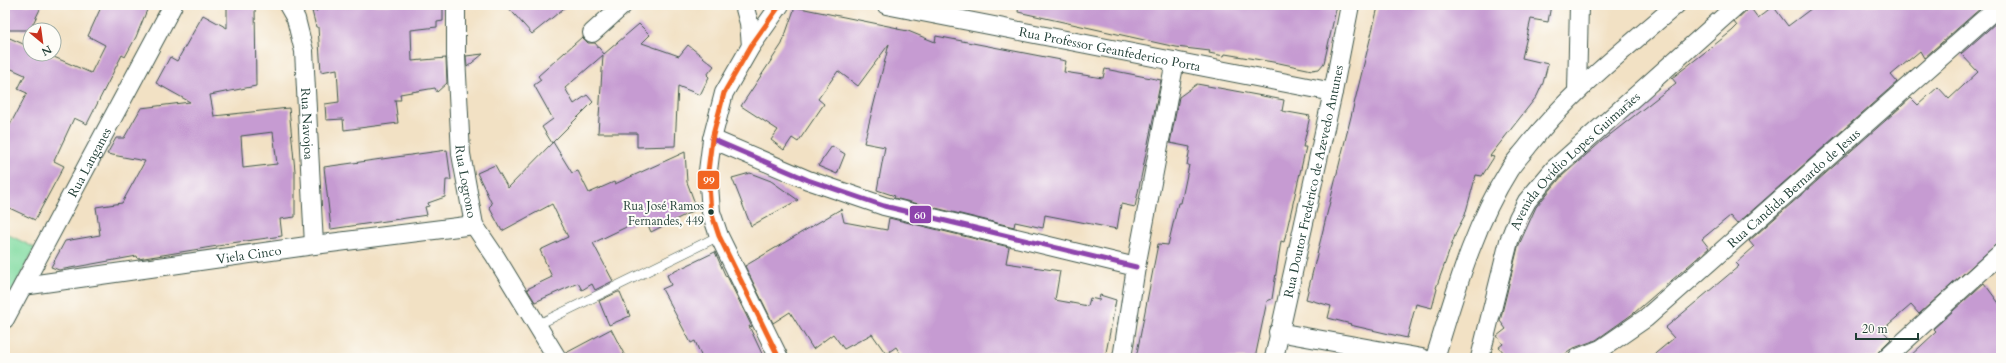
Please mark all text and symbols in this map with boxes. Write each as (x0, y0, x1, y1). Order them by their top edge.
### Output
north arrow (22, 22, 62, 62)
street label: Rua Professor Geanfederico Porta (1017, 23, 1202, 76)
text: N (38, 41, 54, 59)
street label: Rua Doutor Frederico de Azevedo Antunes (1280, 63, 1348, 300)
street label: Rua Navojoa (296, 87, 318, 161)
street label: Avenida Ovídio Lopes Guimarães (1506, 88, 1644, 233)
street label: Rua Langanes (64, 124, 116, 201)
street label: Rua Candida Bernardo de Jesus (1724, 125, 1864, 252)
street label: Rua Logrono (451, 145, 481, 219)
line badge: 99 (697, 170, 720, 190)
text: 99 (703, 173, 715, 188)
place label: Rua José Ramos Fernandes, 449 (623, 198, 704, 229)
line badge: 60 (909, 205, 932, 224)
marker: Rua José Ramos Fernandes, 449 (706, 207, 716, 217)
text: 60 (914, 208, 926, 223)
street label: Viela Cinco (215, 242, 283, 269)
scale bar (1856, 315, 1918, 341)
text: 20 m (1862, 321, 1889, 337)

